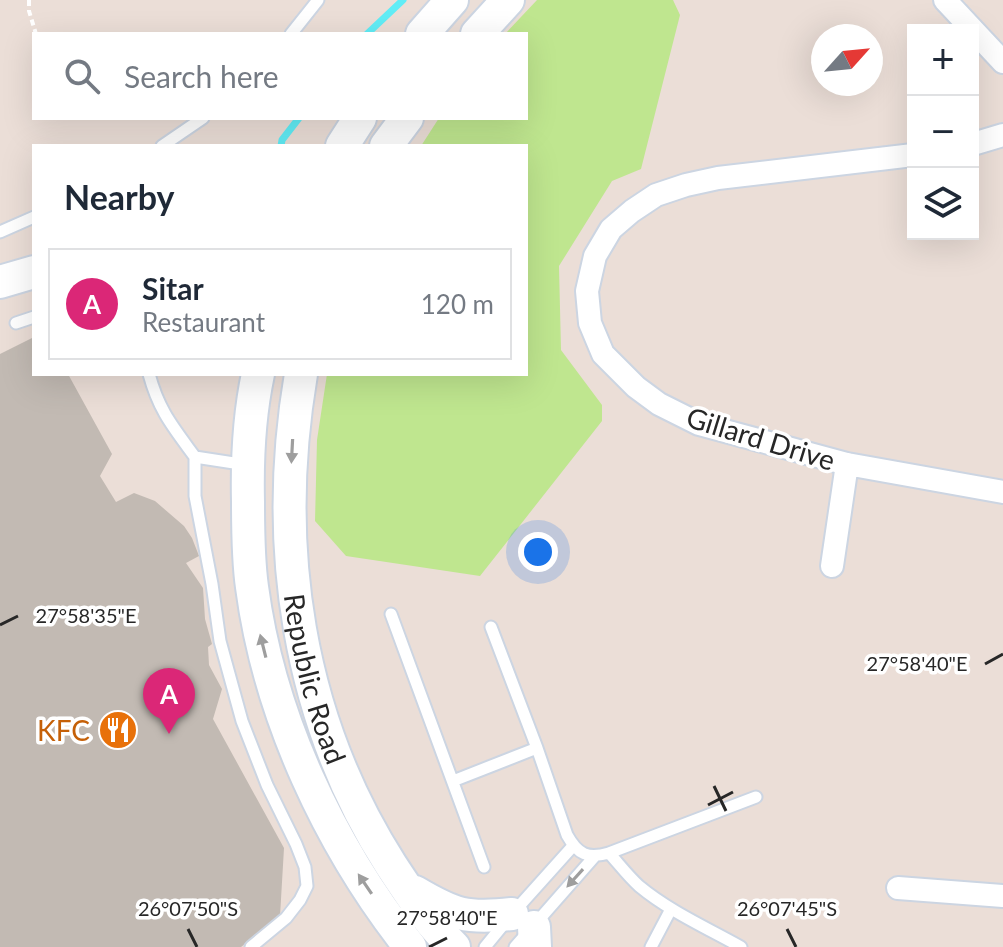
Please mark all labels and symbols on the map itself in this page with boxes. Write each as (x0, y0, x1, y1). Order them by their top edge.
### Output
north arrow (811, 24, 883, 96)
street label: Gillard Drive (683, 399, 839, 477)
one-way arrow (286, 439, 299, 464)
your location (518, 532, 558, 572)
street label: Republic Road (278, 592, 354, 769)
text: 27°58'35"E (36, 603, 136, 627)
one-way arrow (256, 633, 268, 658)
text: 27°58'40"E (867, 651, 967, 675)
pin: A (143, 668, 195, 734)
restaurant icon: KFC (97, 709, 139, 751)
place label: KFC (37, 713, 90, 747)
one-way arrow (567, 868, 584, 888)
one-way arrow (358, 873, 373, 894)
text: 26°07'50"S (138, 896, 238, 920)
text: 26°07'45"S (737, 896, 837, 920)
text: 27°58'40"E (397, 905, 497, 929)

